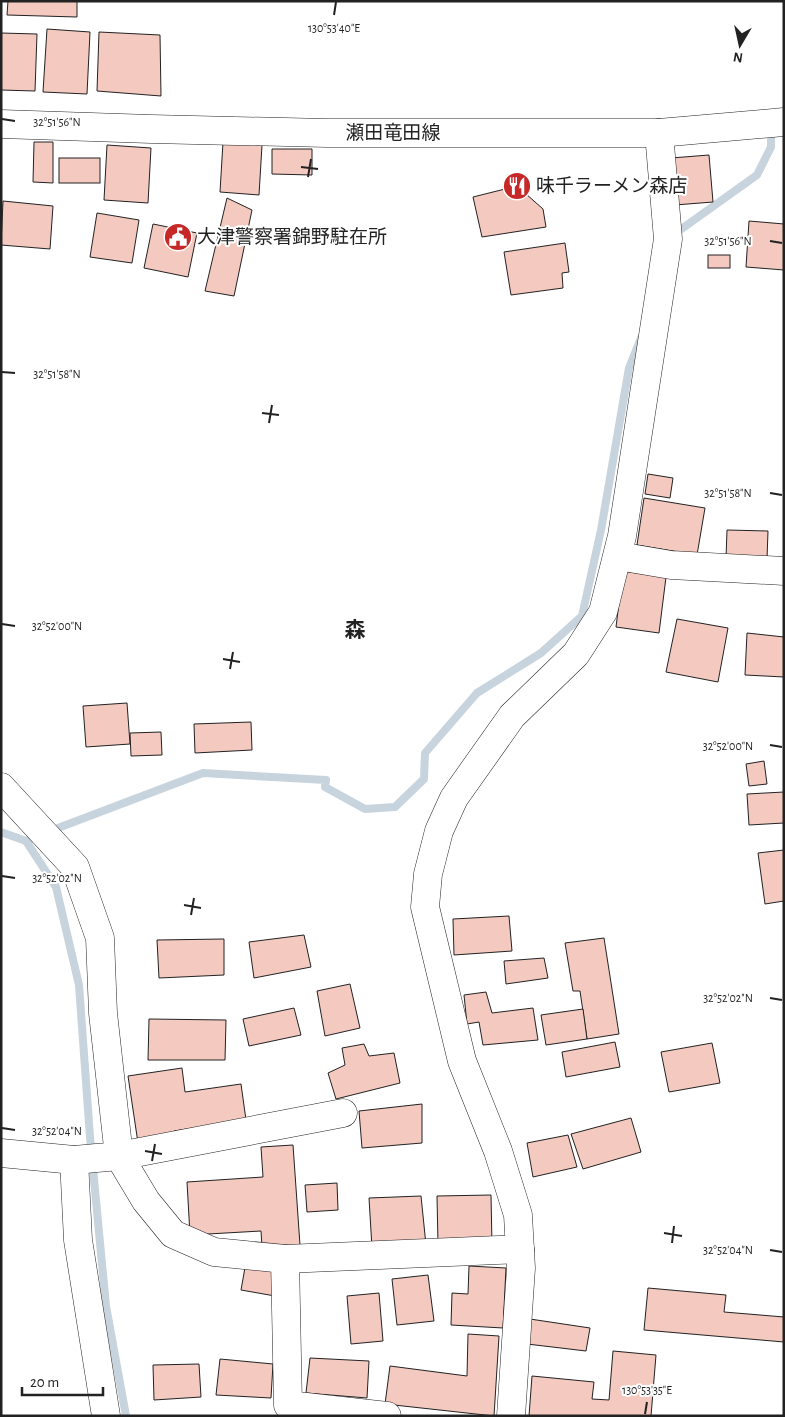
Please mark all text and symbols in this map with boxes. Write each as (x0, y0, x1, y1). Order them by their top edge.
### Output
north arrow (715, 20, 765, 70)
text: 130°53'40"E (308, 22, 360, 34)
text: N (732, 49, 744, 65)
text: 32°51'56"N (33, 116, 81, 128)
street label: 瀬田竜田線 (345, 122, 441, 143)
restaurant icon: 味千ラーメン森店 (502, 171, 532, 201)
place label: 味千ラーメン森店 (536, 175, 687, 196)
public building icon: 大津警察署錦野駐在所 (163, 222, 193, 252)
place label: 大津警察署錦野駐在所 (197, 226, 387, 247)
text: 32°51'56"N (704, 235, 752, 247)
text: 32°51'58"N (33, 368, 81, 380)
text: 32°51'58"N (704, 487, 752, 499)
district label: 森 (345, 619, 366, 641)
text: 32°52'00"N (32, 620, 82, 632)
text: 32°52'00"N (703, 740, 753, 752)
text: 32°52'02"N (32, 872, 82, 884)
text: 32°52'02"N (703, 992, 753, 1004)
text: 32°52'04"N (32, 1125, 82, 1137)
text: 32°52'04"N (703, 1244, 753, 1256)
scale bar (22, 1364, 104, 1396)
text: 20 m (30, 1375, 59, 1390)
text: 130°53'35"E (622, 1384, 672, 1396)

